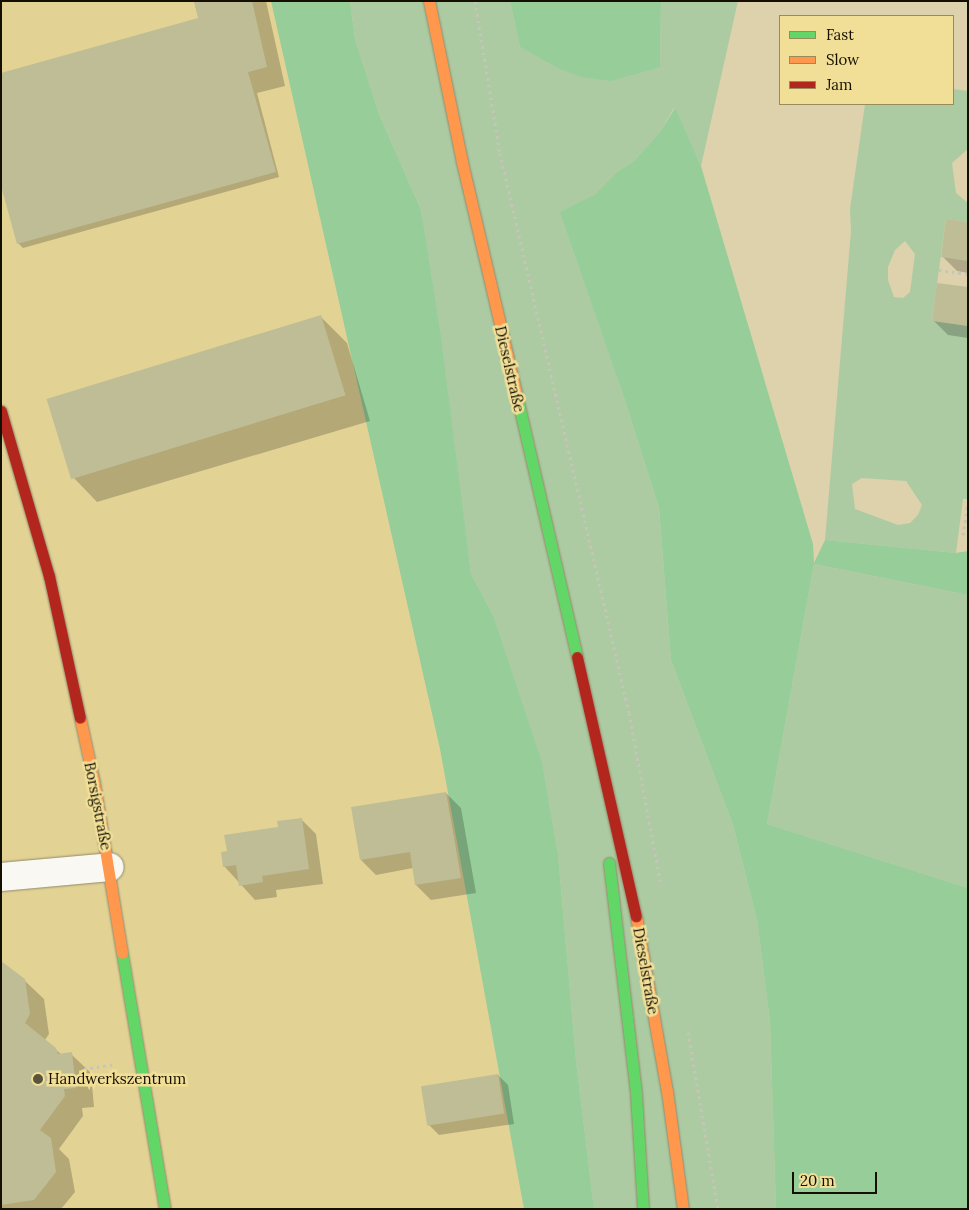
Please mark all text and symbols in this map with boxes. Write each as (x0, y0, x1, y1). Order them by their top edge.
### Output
legend (779, 15, 954, 105)
text: Fast (826, 25, 854, 44)
text: Slow (826, 50, 859, 69)
text: Jam (826, 75, 853, 94)
street label: Dieselstraße (491, 324, 529, 414)
street label: Borsigstraße (81, 760, 115, 852)
street label: Dieselstraße (630, 926, 662, 1016)
place label: Handwerkszentrum (48, 1070, 186, 1088)
marker: Handwerkszentrum (32, 1073, 44, 1085)
scale bar (794, 1162, 879, 1194)
text: 20 m (800, 1171, 835, 1190)

